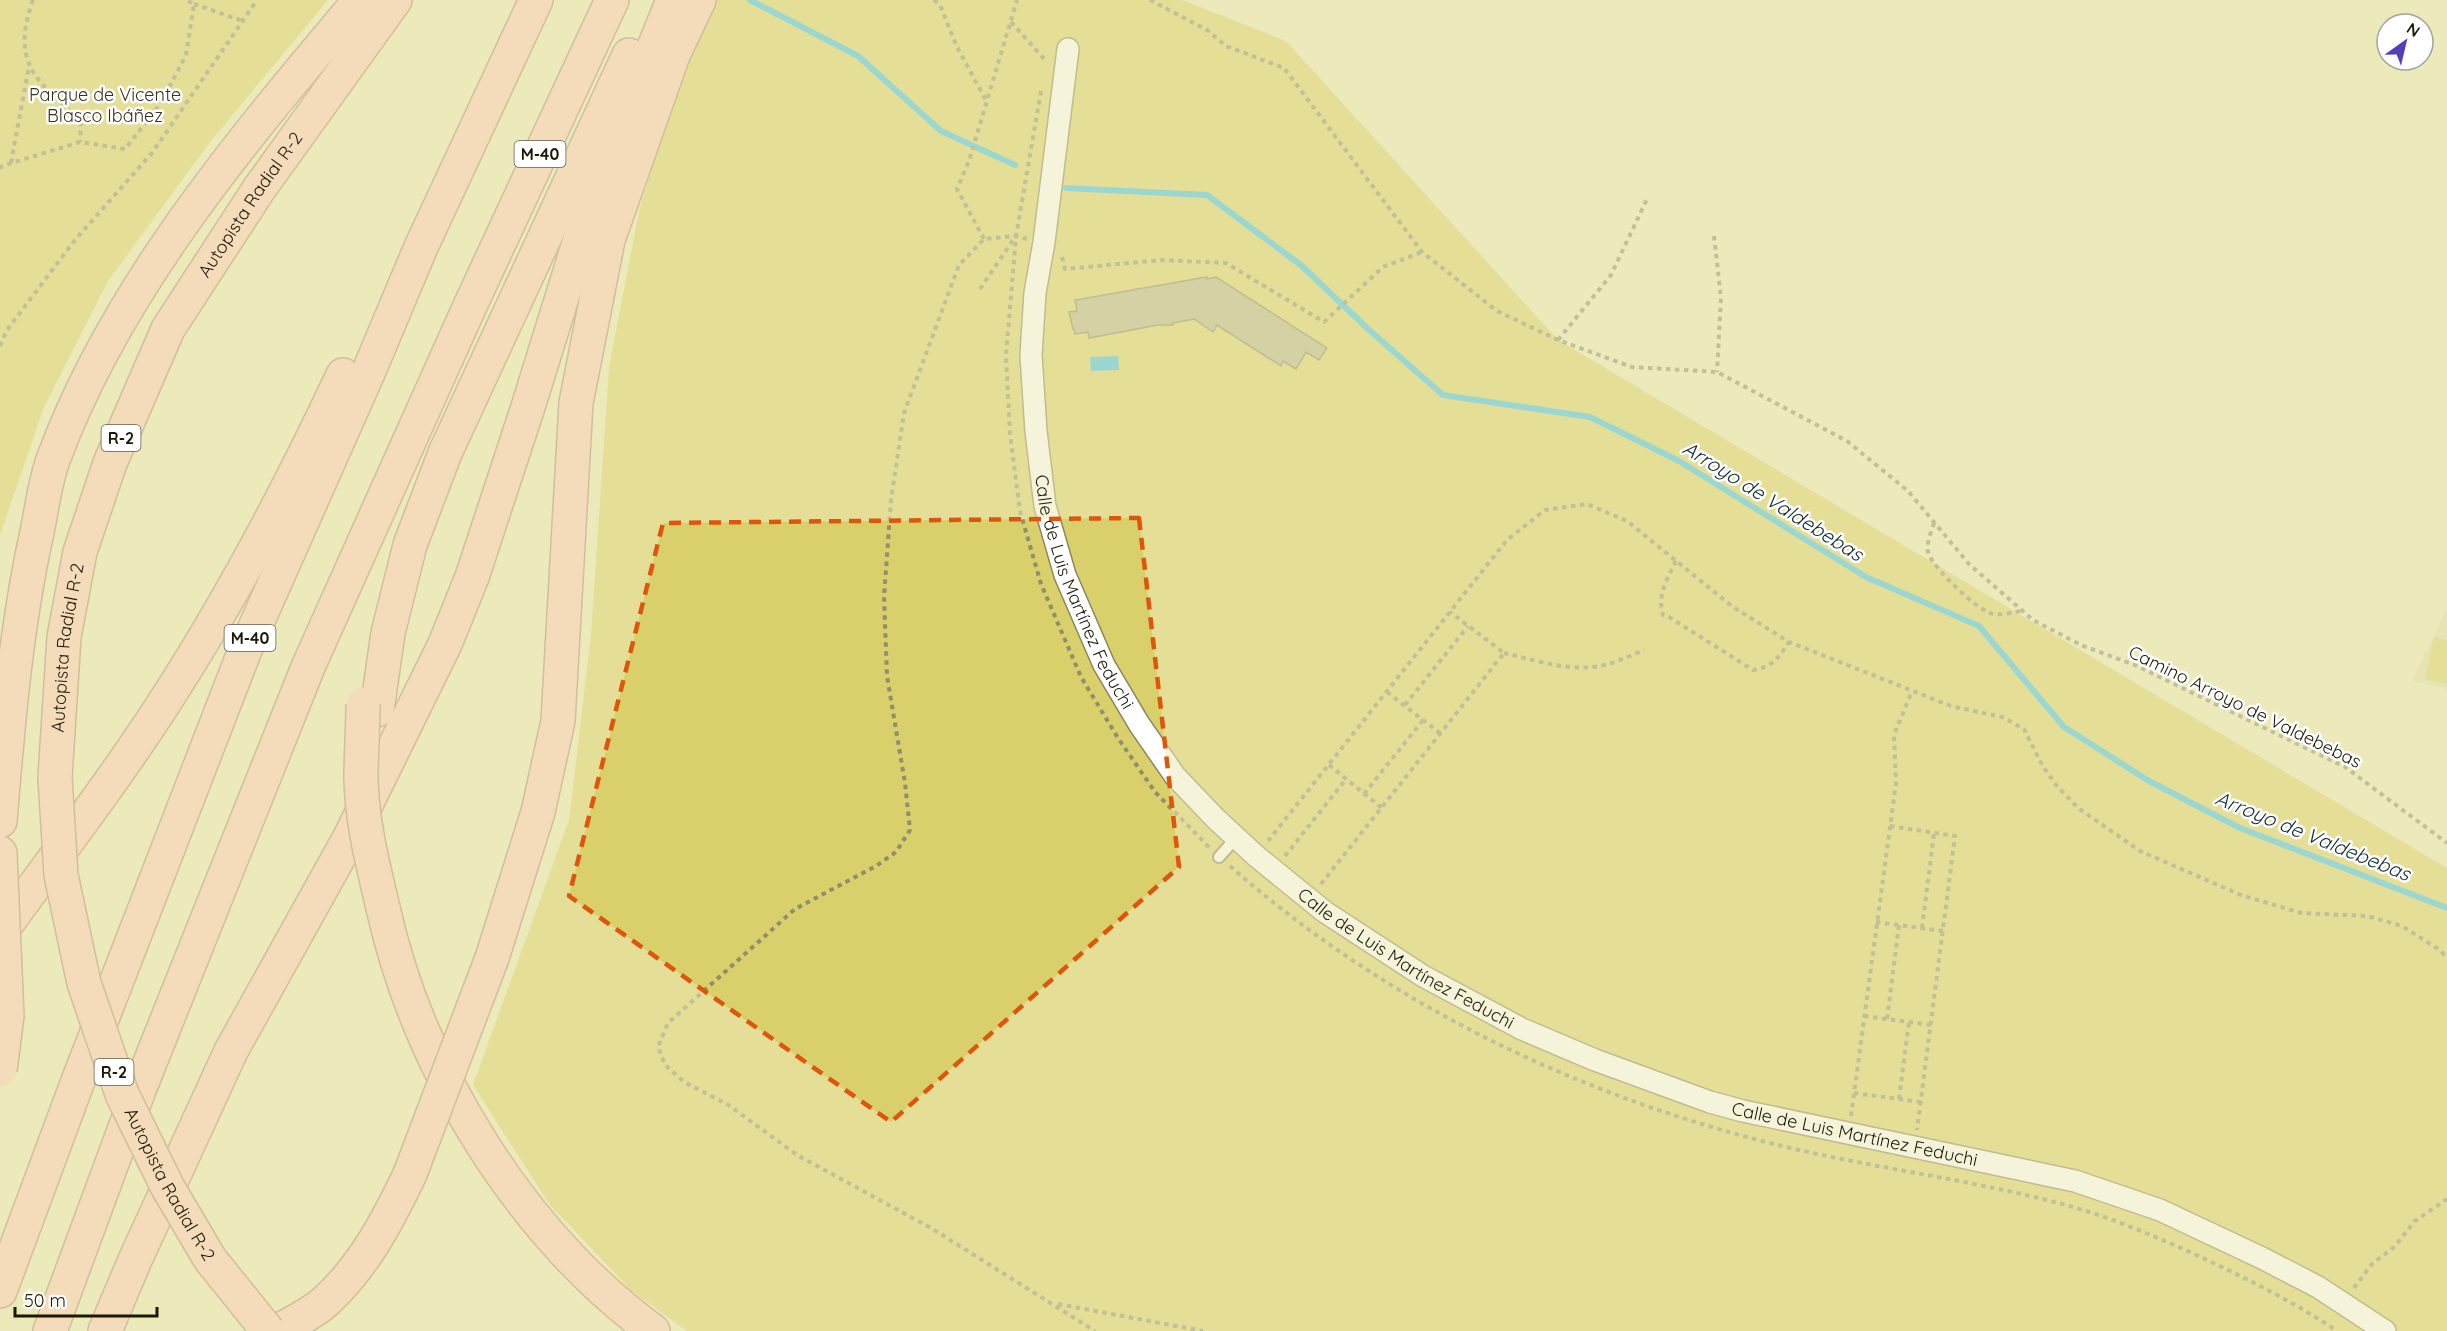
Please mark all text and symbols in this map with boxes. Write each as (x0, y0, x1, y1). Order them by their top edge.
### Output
north arrow (2375, 12, 2435, 72)
text: N (2403, 18, 2424, 41)
park label: Parque de Vicente Blasco Ibáñez (29, 83, 181, 127)
street label: Autopista Radial R-2 (193, 127, 307, 281)
road number: M-40 (514, 141, 566, 167)
road number: R-2 (102, 425, 140, 451)
water label: Arroyo de Valdebebas (1679, 435, 1869, 567)
street label: Calle de Luis Martínez Feduchi (1030, 473, 1140, 713)
street label: Autopista Radial R-2 (46, 561, 89, 733)
road number: M-40 (224, 625, 276, 651)
street label: Camino Arroyo de Valdebebas (2125, 640, 2365, 773)
water label: Arroyo de Valdebebas (2212, 785, 2416, 887)
street label: Calle de Luis Martínez Feduchi (1293, 882, 1518, 1034)
road number: R-2 (94, 1059, 134, 1085)
street label: Calle de Luis Martínez Feduchi (1729, 1096, 1980, 1171)
street label: Autopista Radial R-2 (119, 1104, 220, 1265)
scale bar (15, 1280, 158, 1318)
text: 50 m (24, 1289, 66, 1312)

